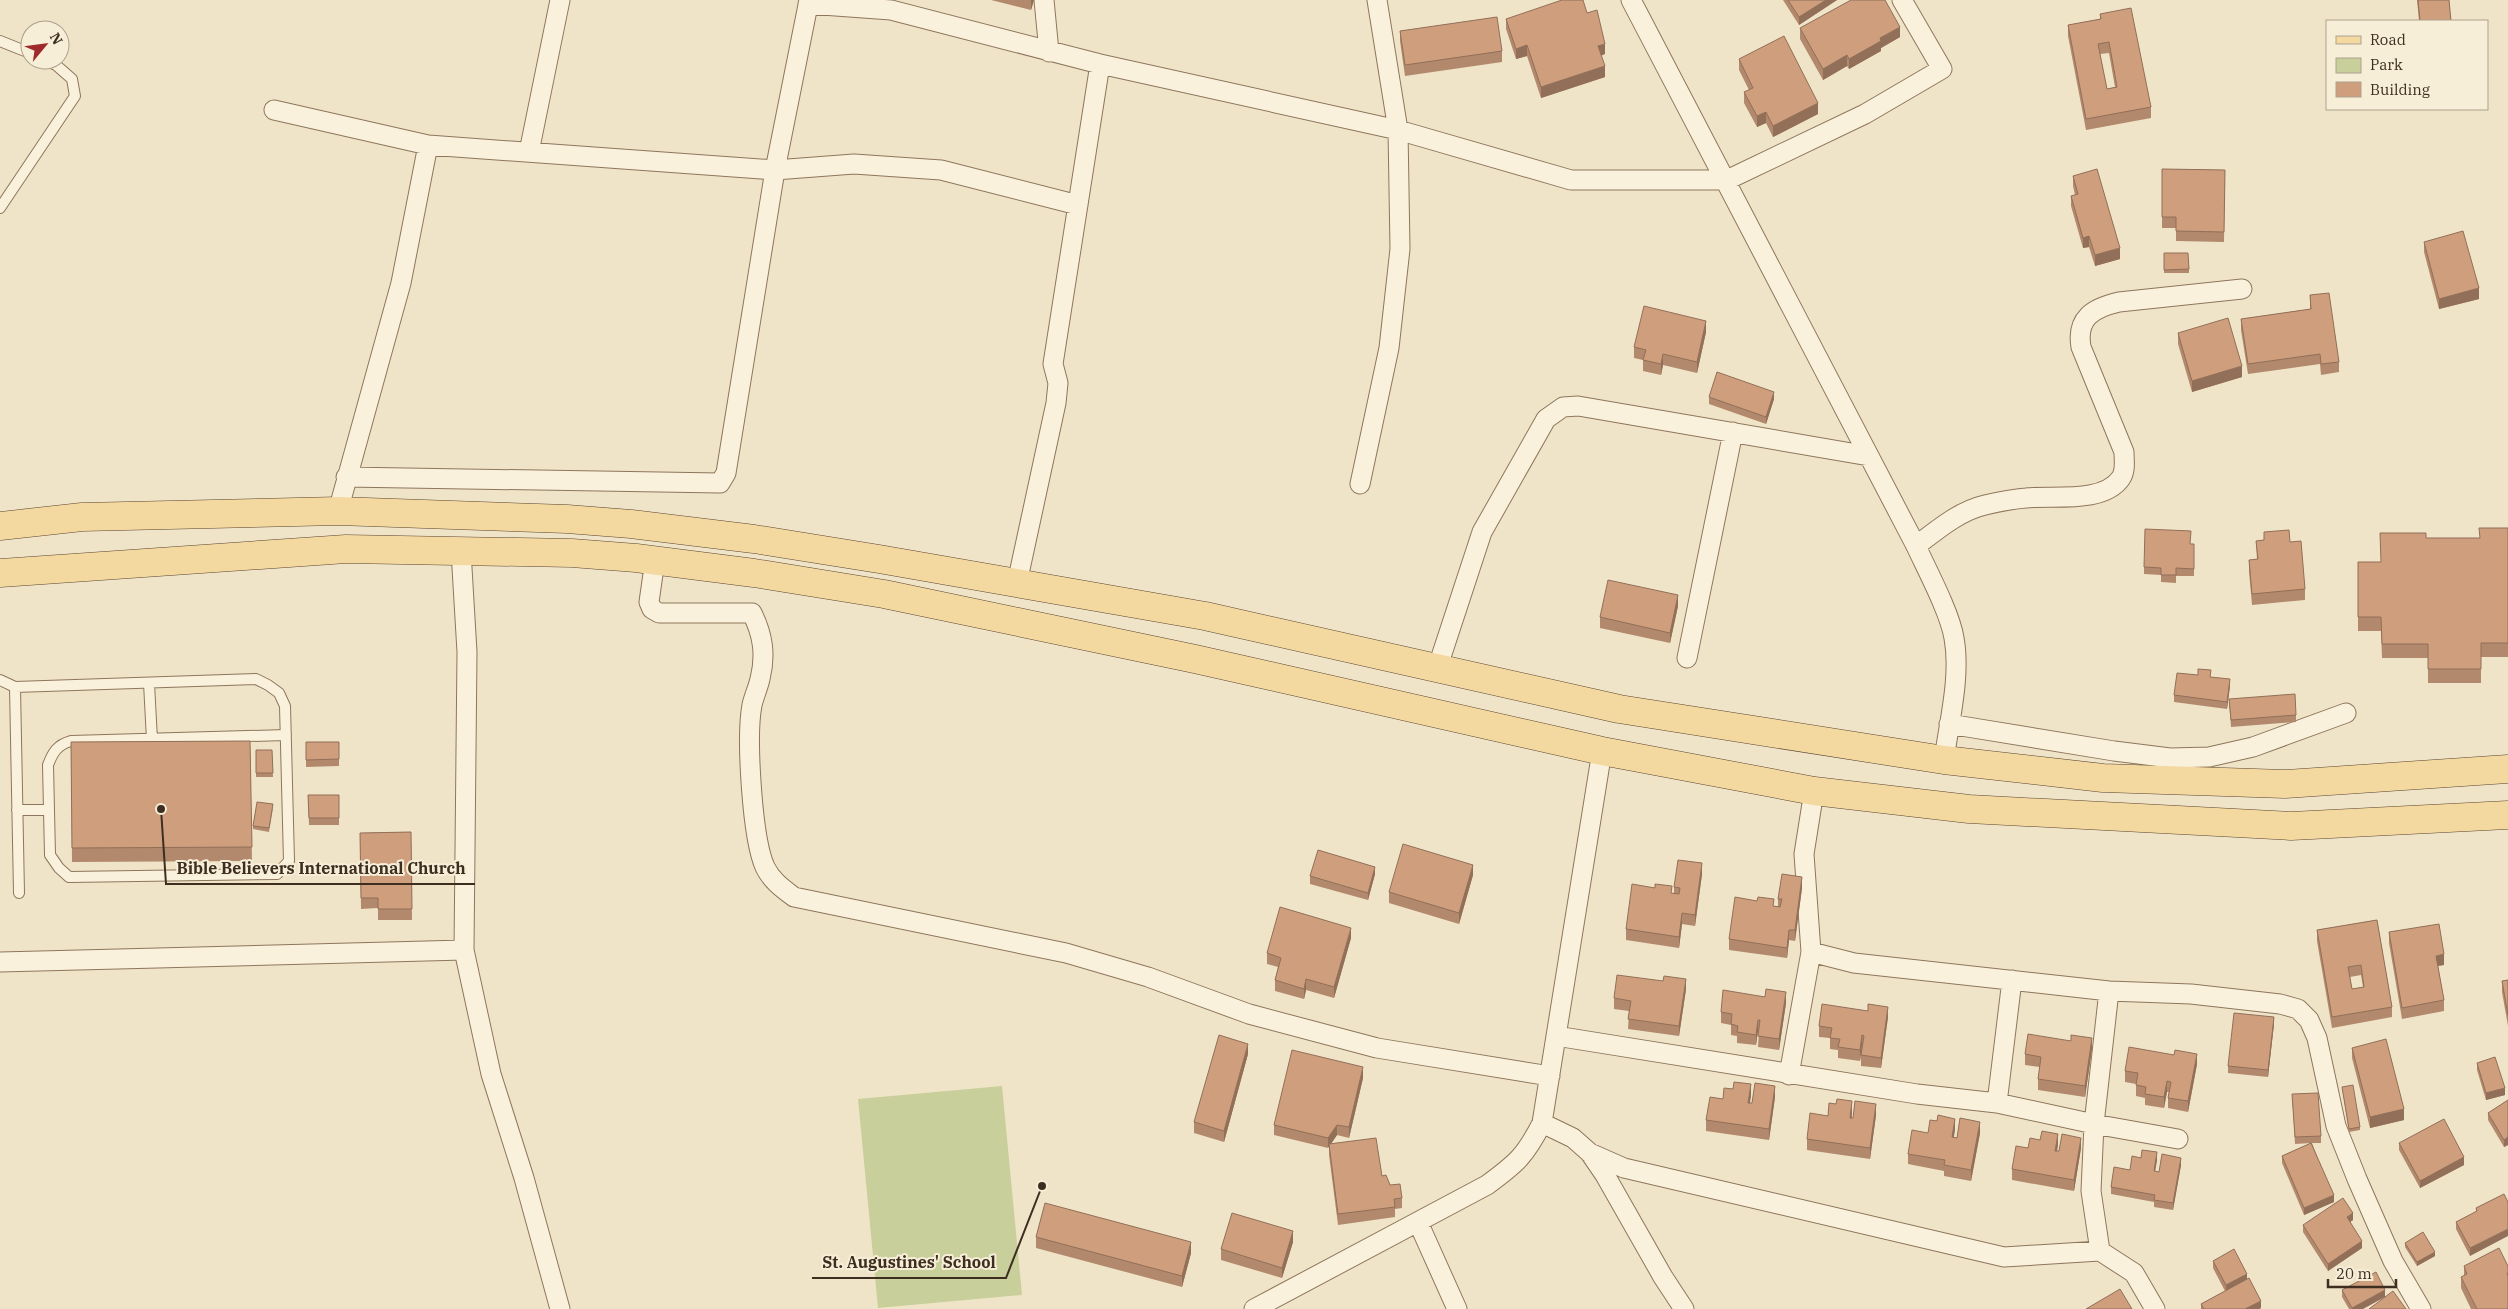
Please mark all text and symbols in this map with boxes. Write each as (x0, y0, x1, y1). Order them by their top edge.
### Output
north arrow (20, 20, 70, 70)
legend (2326, 20, 2488, 110)
text: N (46, 29, 67, 48)
text: Road (2370, 30, 2406, 49)
text: Park (2370, 55, 2403, 74)
text: Building (2370, 80, 2430, 99)
callout: Bible Believers International Church (166, 853, 475, 884)
text: Bible Believers International Church (176, 858, 466, 878)
callout: St. Augustines' School (812, 1247, 1006, 1278)
text: St. Augustines' School (822, 1252, 996, 1272)
scale bar (2328, 1256, 2396, 1288)
text: 20 m (2336, 1264, 2372, 1283)

